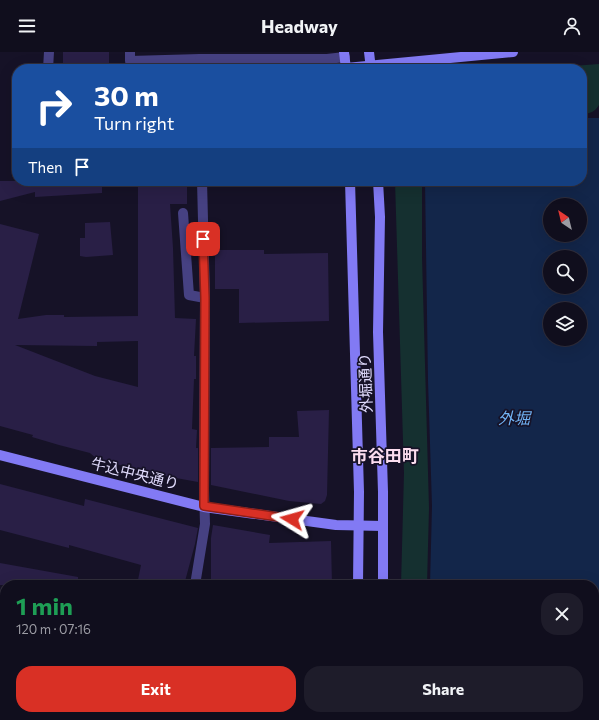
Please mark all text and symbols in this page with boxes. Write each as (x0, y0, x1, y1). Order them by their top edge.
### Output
icon: menu (16, 15, 38, 37)
text: Headway (261, 15, 338, 37)
icon: person (561, 15, 583, 37)
text: 30 m (94, 78, 159, 112)
icon: right (28, 80, 80, 132)
text: Turn right (94, 112, 174, 134)
icon: arrive (71, 156, 93, 178)
text: Then (28, 158, 63, 176)
north arrow (543, 198, 587, 242)
map controls (543, 198, 587, 346)
pin (186, 222, 220, 256)
icon: arrive (192, 228, 214, 250)
button: search (543, 250, 587, 294)
button: layers (543, 302, 587, 346)
street label: 外堀通り (355, 353, 375, 413)
water label: 外堀 (498, 408, 533, 427)
district label: 市谷田町 (351, 445, 419, 466)
street label: 牛込中央通り (89, 453, 181, 493)
position arrow (271, 498, 313, 540)
text: 1 min (16, 591, 73, 620)
button: close (541, 593, 583, 635)
text: 120 m · 07:16 (16, 621, 91, 637)
button: Exit (16, 666, 296, 712)
button: Share (304, 666, 583, 712)

